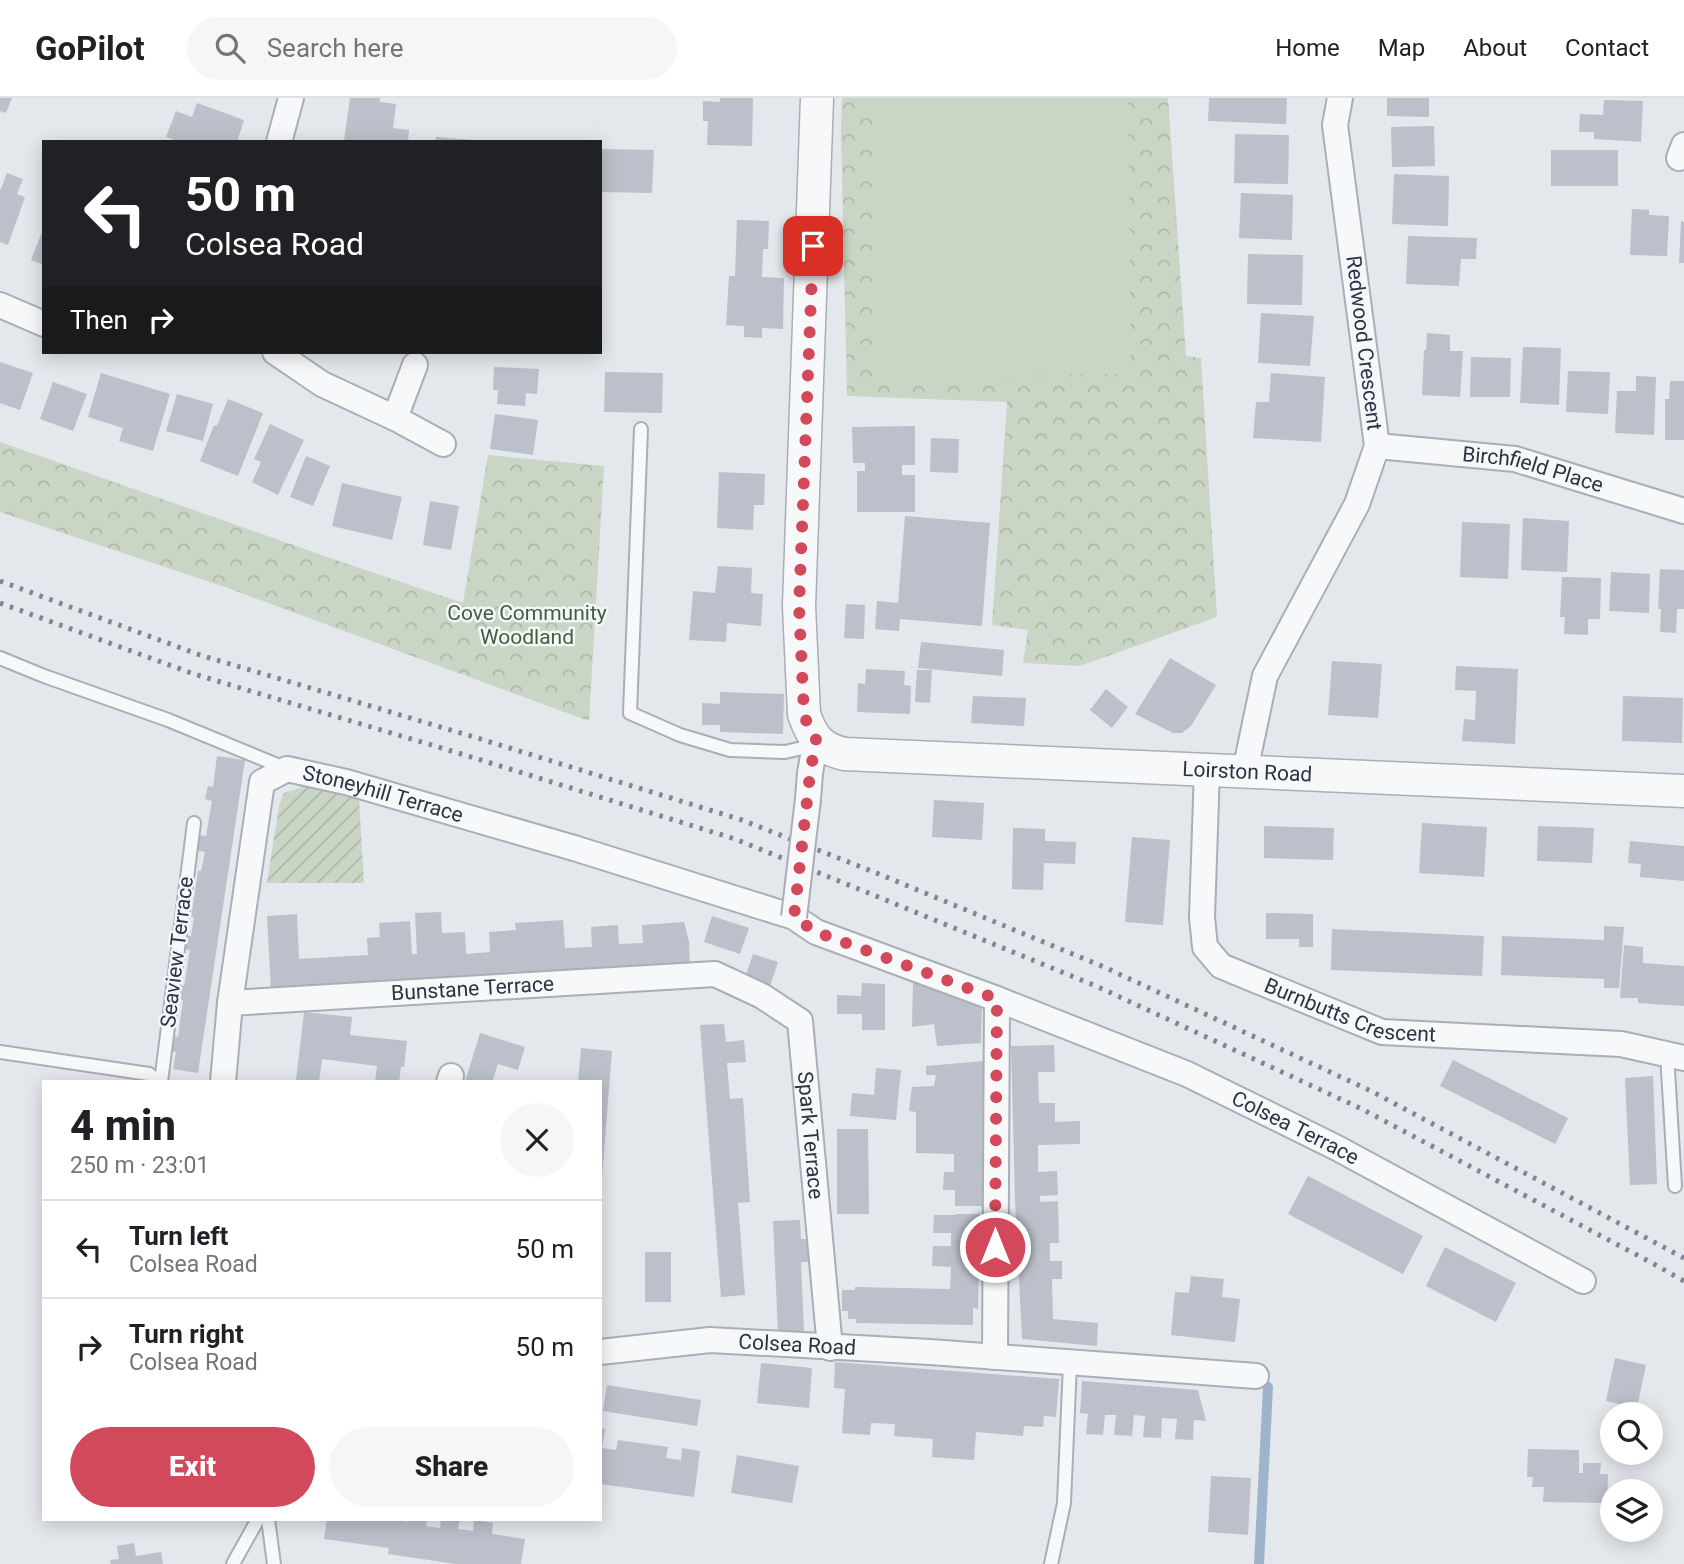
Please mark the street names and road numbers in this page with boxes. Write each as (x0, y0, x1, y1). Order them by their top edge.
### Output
street label: Redwood Crescent (1341, 254, 1387, 432)
street label: Birchfield Place (1461, 442, 1606, 497)
street label: Loirston Road (1182, 757, 1313, 787)
street label: Stoneyhill Terrace (300, 761, 466, 827)
street label: Seaview Terrace (156, 875, 198, 1029)
street label: Bunstane Terrace (390, 972, 555, 1005)
street label: Burnbutts Crescent (1261, 973, 1436, 1047)
street label: Spark Terrace (793, 1070, 828, 1200)
street label: Colsea Terrace (1228, 1086, 1363, 1170)
street label: Colsea Road (738, 1330, 857, 1360)

